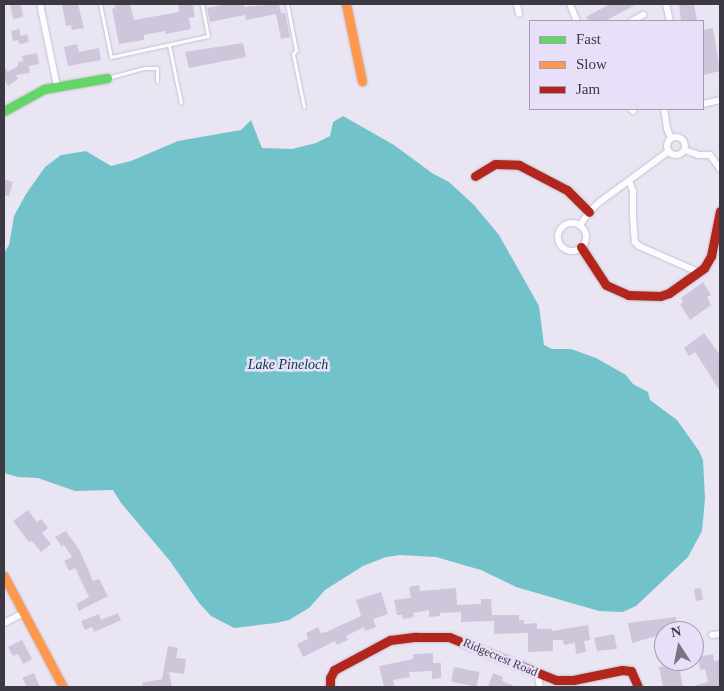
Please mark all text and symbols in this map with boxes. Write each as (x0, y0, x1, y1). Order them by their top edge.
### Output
legend (529, 20, 704, 110)
text: Fast (576, 31, 601, 47)
text: Slow (576, 56, 607, 72)
text: Jam (576, 81, 600, 97)
water label: Lake Pineloch (248, 357, 328, 373)
north arrow (654, 621, 704, 671)
text: N (670, 623, 683, 640)
street label: Ridgecrest Road (461, 636, 539, 680)

